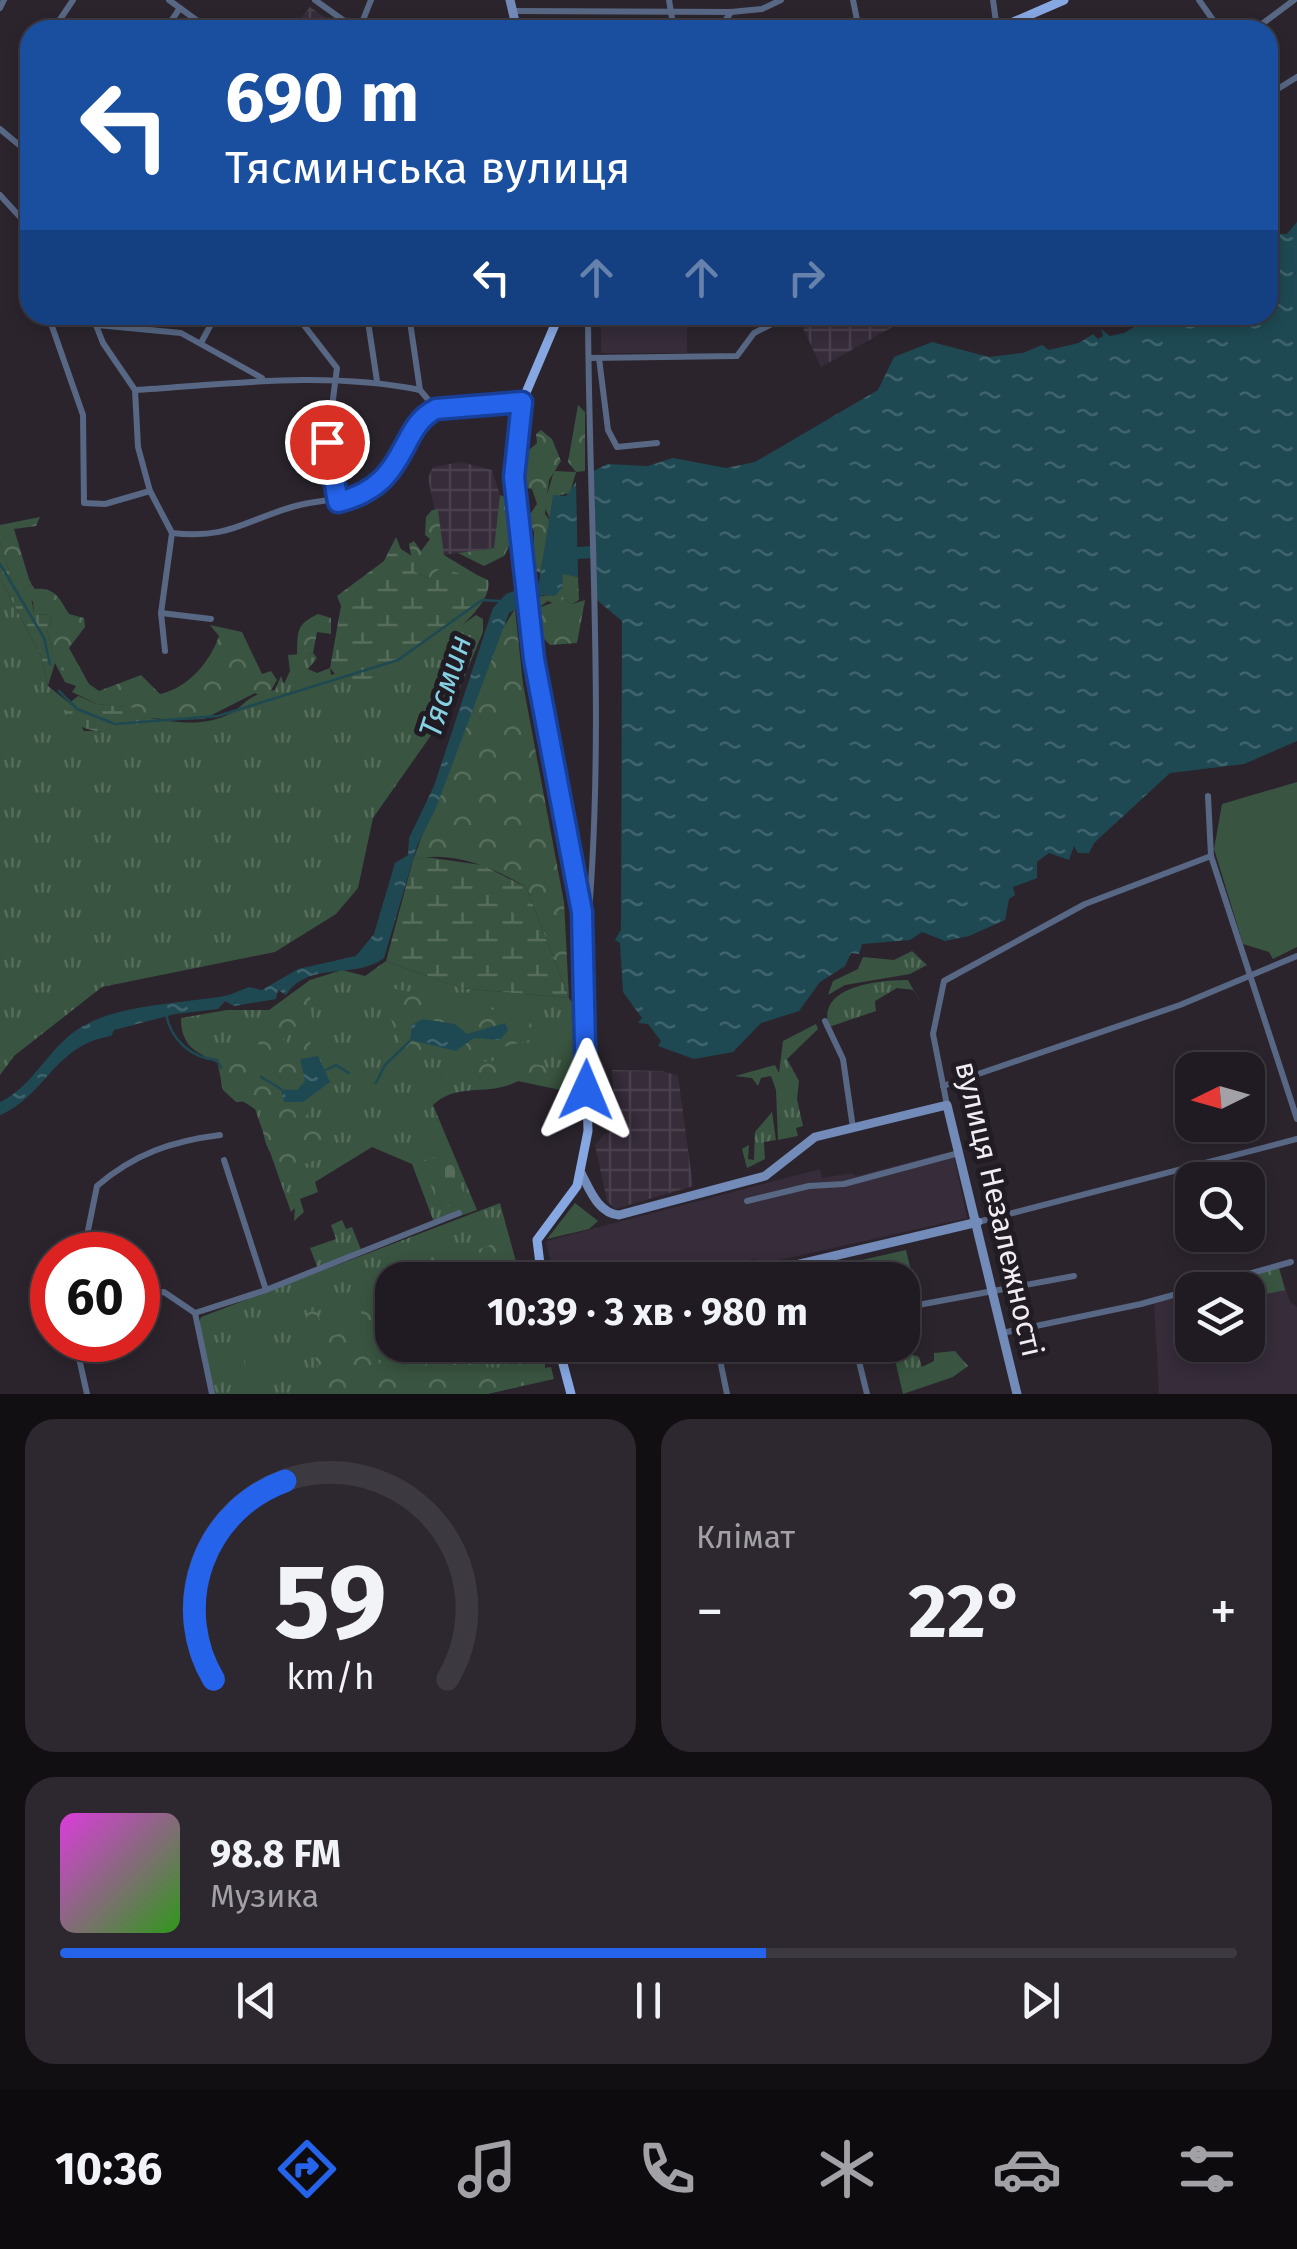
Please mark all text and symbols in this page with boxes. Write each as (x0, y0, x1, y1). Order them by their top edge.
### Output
text: 690 m (225, 56, 419, 140)
icon: left (60, 60, 190, 190)
text: Тясминська вулиця (225, 141, 630, 195)
icon: left (464, 250, 519, 305)
icon: ahead (569, 250, 624, 305)
icon: ahead (674, 250, 729, 305)
icon: right (779, 250, 834, 305)
pin (285, 400, 370, 485)
icon: arrive (300, 415, 355, 470)
water label: Тясмин (411, 630, 479, 742)
position arrow (534, 1038, 638, 1142)
north arrow (1175, 1052, 1265, 1142)
map controls (1175, 1052, 1265, 1362)
street label: вулиця Незалежності (948, 1058, 1050, 1360)
button: search (1175, 1162, 1265, 1252)
speed limit sign: 60 (30, 1232, 160, 1362)
button: layers (1175, 1272, 1265, 1362)
text: 10:39 · 3 хв · 980 m (487, 1289, 808, 1335)
text: Клімат (696, 1518, 795, 1556)
text: 59 (274, 1540, 387, 1665)
text: 22° (908, 1567, 1025, 1657)
text: − (696, 1579, 724, 1645)
text: + (1210, 1579, 1237, 1645)
text: km/h (286, 1656, 375, 1698)
text: 98.8 FM (210, 1831, 341, 1877)
text: Музика (210, 1877, 319, 1915)
icon: previous (229, 1973, 284, 2028)
icon: pause (621, 1973, 676, 2028)
icon: next (1013, 1973, 1068, 2028)
icon: directions (272, 2134, 342, 2204)
icon: music (452, 2134, 522, 2204)
icon: phone (632, 2134, 702, 2204)
icon: climate (812, 2134, 882, 2204)
icon: car (992, 2134, 1062, 2204)
icon: filters (1172, 2134, 1242, 2204)
text: 10:36 (55, 2142, 162, 2196)

